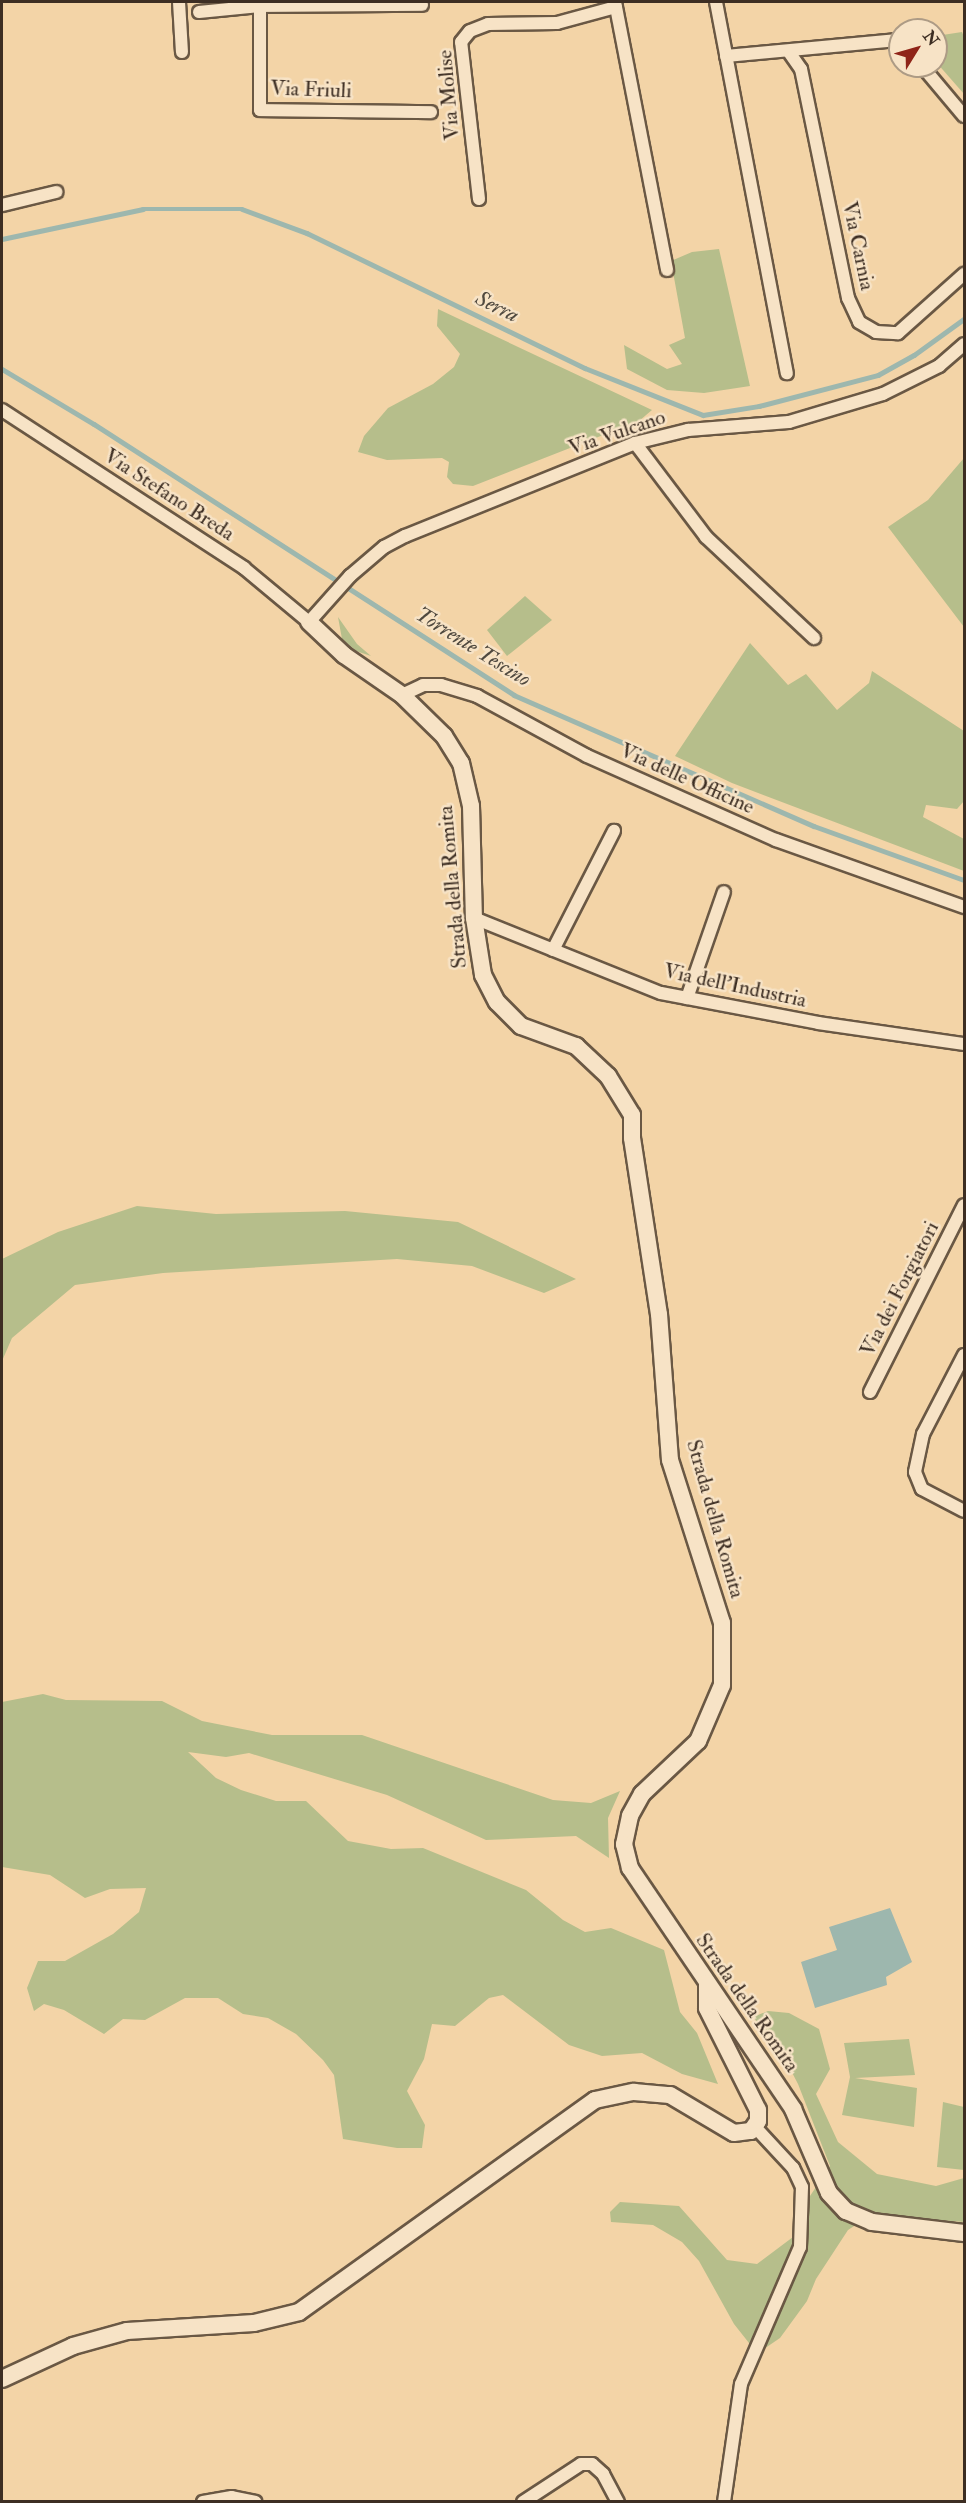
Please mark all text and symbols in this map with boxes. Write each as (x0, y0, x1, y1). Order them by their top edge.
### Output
north arrow (888, 18, 948, 78)
text: N (918, 27, 943, 50)
street label: Via Molise (433, 49, 465, 141)
street label: Via Friuli (270, 76, 352, 104)
street label: Via Carnia (836, 199, 880, 293)
water label: Serra (471, 285, 523, 329)
street label: Via Vulcano (565, 405, 669, 461)
street label: Via Stefano Breda (99, 443, 239, 547)
water label: Torrente Tescino (411, 601, 535, 693)
street label: Via delle Officine (616, 738, 758, 820)
street label: Strada della Romita (433, 805, 473, 969)
street label: Via dell'Industria (661, 959, 809, 1013)
street label: Via dei Forgiatori (855, 1217, 945, 1361)
street label: Strada della Romita (680, 1437, 750, 1601)
street label: Strada della Romita (690, 1929, 804, 2077)

